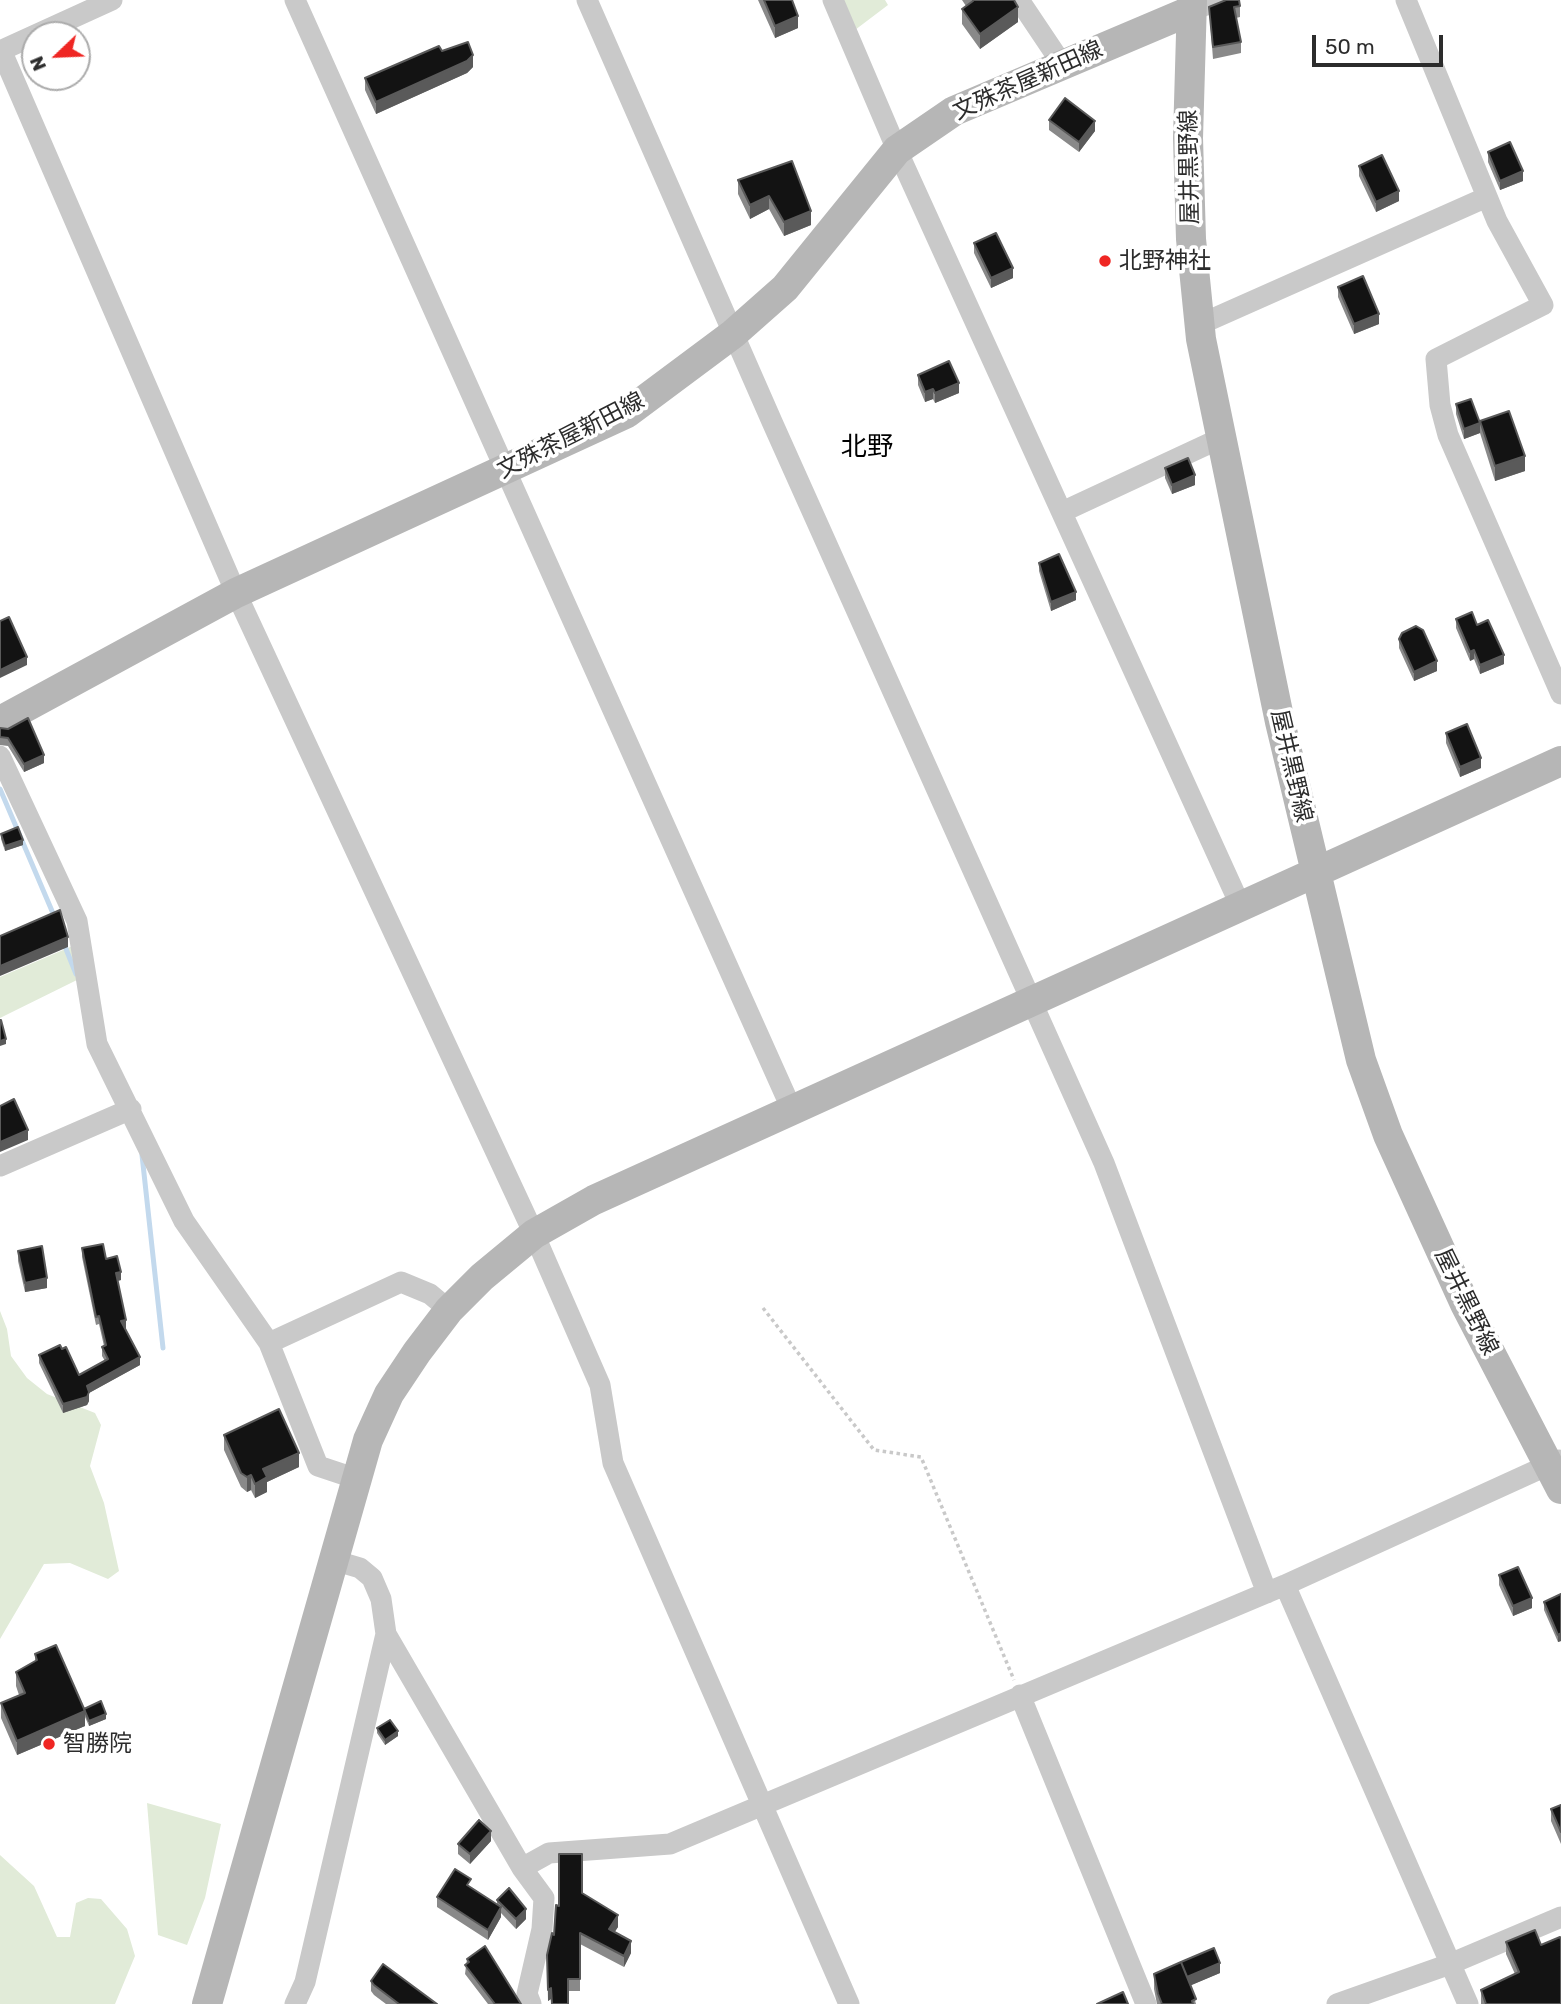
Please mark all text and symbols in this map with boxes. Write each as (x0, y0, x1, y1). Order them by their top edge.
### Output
north arrow (21, 21, 91, 91)
scale bar (1316, 21, 1447, 65)
text: 50 m (1325, 34, 1375, 59)
street label: 文殊茶屋新田線 (949, 36, 1107, 126)
text: N (25, 53, 51, 74)
street label: 屋井黒野線 (1175, 109, 1205, 225)
place label: 北野神社 (1119, 247, 1211, 275)
marker: 北野神社 (1097, 253, 1113, 269)
street label: 文殊茶屋新田線 (493, 387, 649, 485)
district label: 北野 (841, 431, 893, 463)
street label: 屋井黒野線 (1265, 707, 1317, 825)
street label: 屋井黒野線 (1428, 1244, 1504, 1360)
place label: 智勝院 (63, 1730, 132, 1758)
marker: 智勝院 (41, 1736, 57, 1752)

